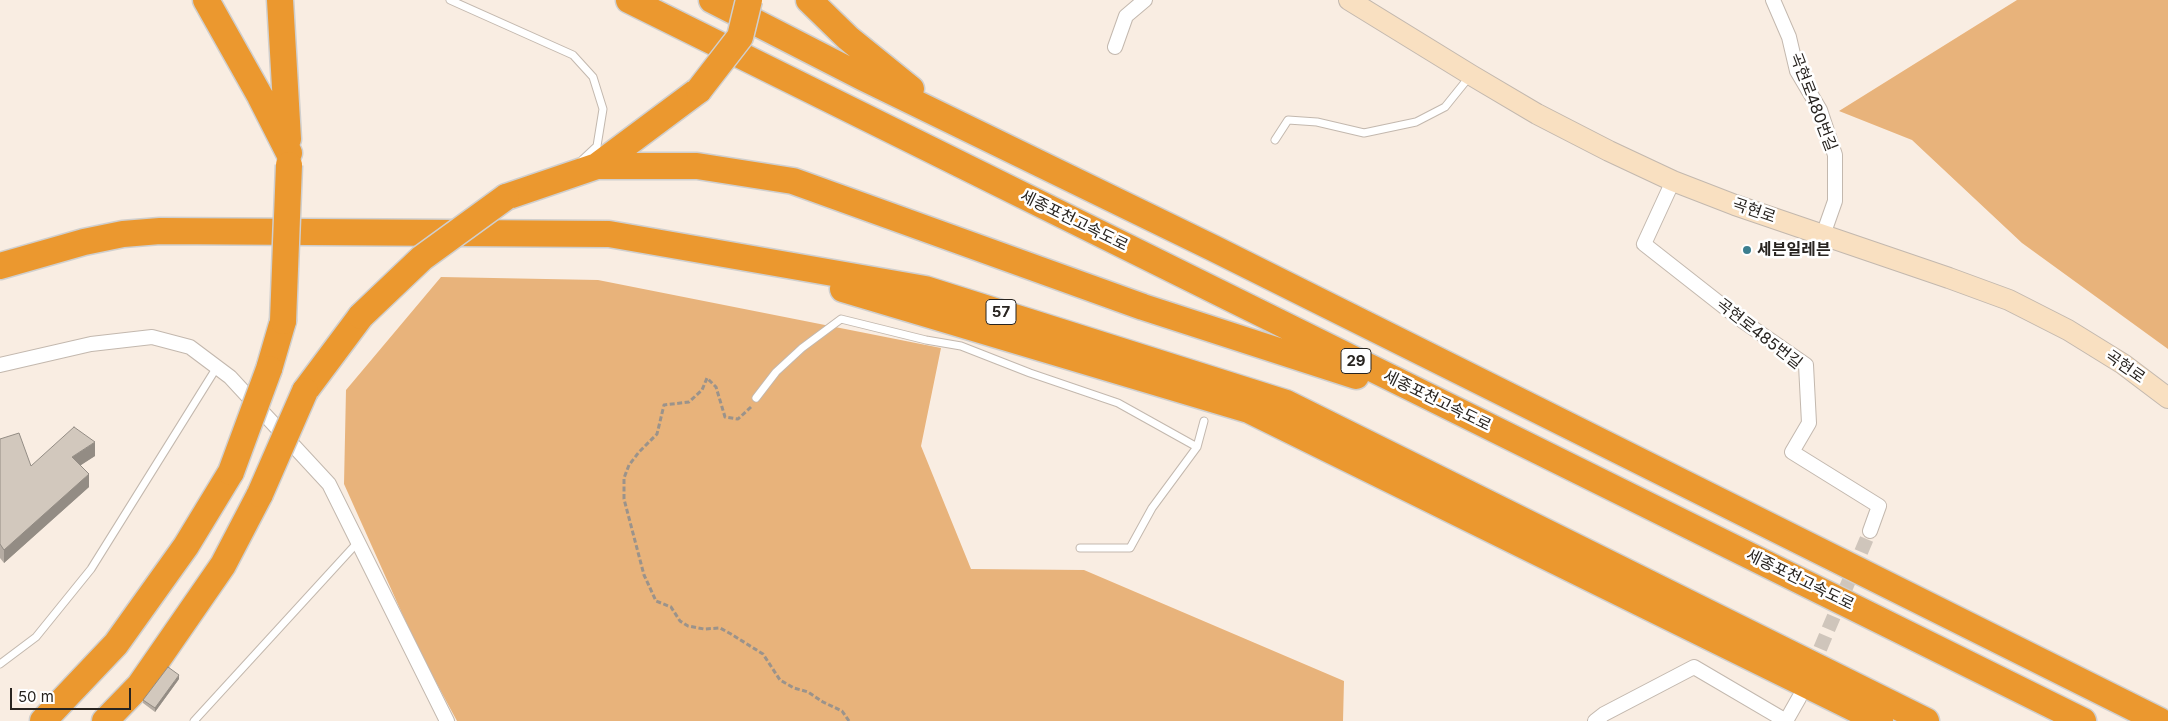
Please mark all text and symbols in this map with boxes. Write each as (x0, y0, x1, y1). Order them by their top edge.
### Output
street label: 곡현로480번길 (1785, 50, 1841, 154)
street label: 세종포천고속도로 (1017, 187, 1131, 255)
street label: 곡현로 (1730, 195, 1778, 227)
place label: 세븐일레븐 (1757, 240, 1831, 260)
marker: 세븐일레븐 (1741, 244, 1753, 256)
street label: 곡현로485번길 (1712, 295, 1806, 373)
road number: 57 (986, 300, 1016, 324)
street label: 곡현로 (2101, 346, 2149, 388)
road number: 29 (1341, 348, 1371, 374)
street label: 세종포천고속도로 (1380, 367, 1494, 435)
street label: 세종포천고속도로 (1743, 546, 1857, 614)
scale bar (12, 678, 134, 710)
text: 50 m (18, 687, 54, 706)

